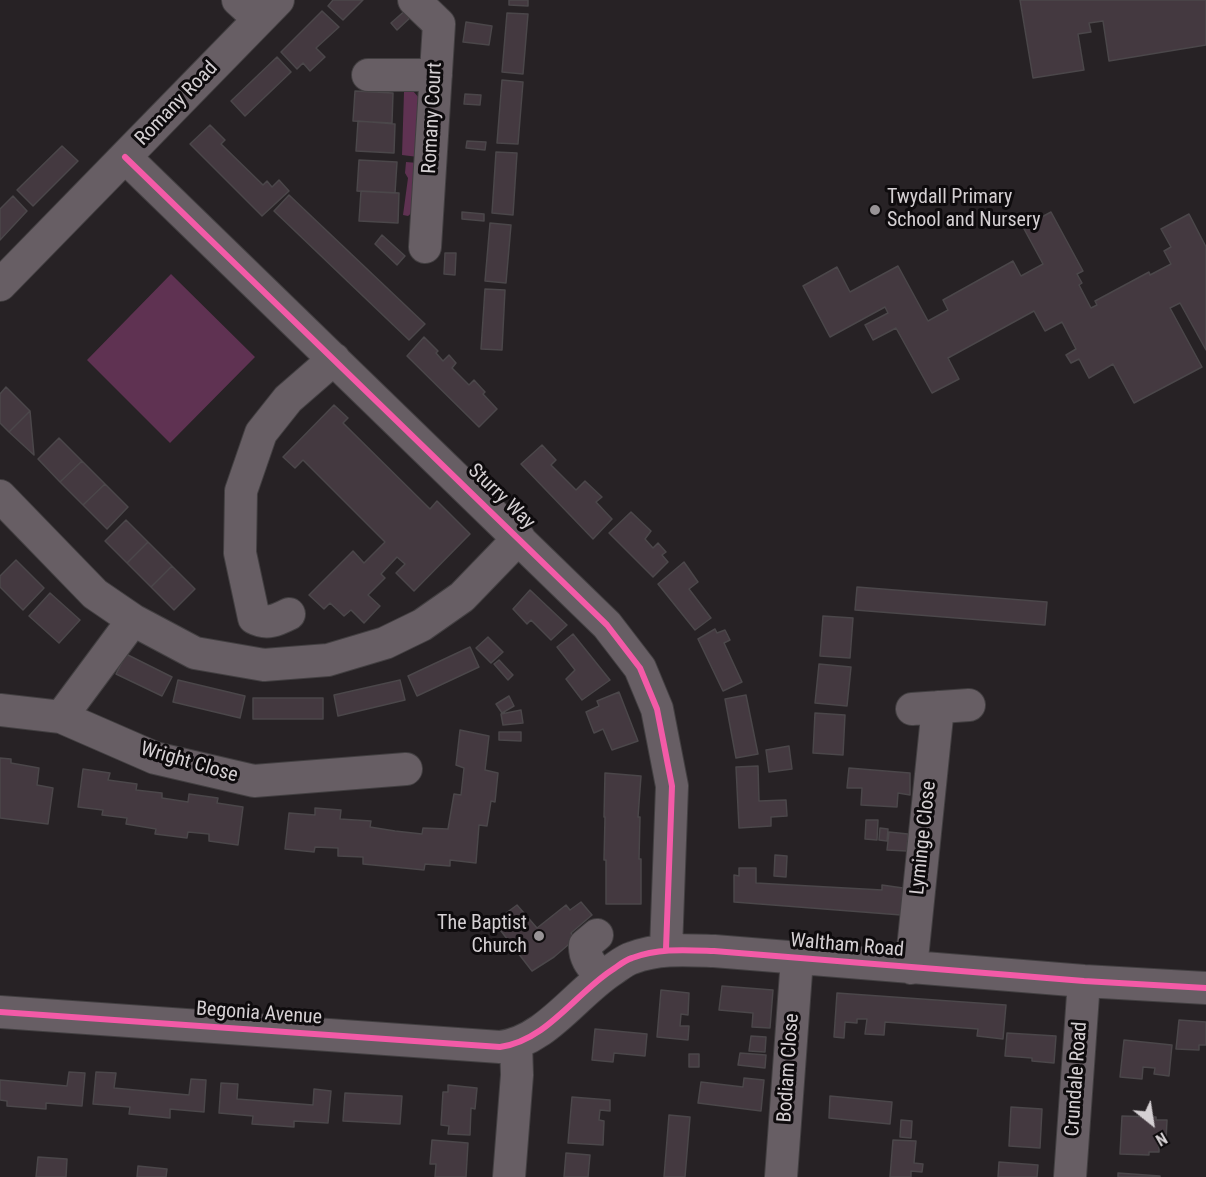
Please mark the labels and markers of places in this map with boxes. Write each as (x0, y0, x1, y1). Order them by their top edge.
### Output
place label: Twydall Primary School and Nursery (887, 186, 1041, 233)
marker: Twydall Primary School and Nursery (868, 203, 882, 217)
place label: The Baptist Church (437, 912, 527, 959)
marker: The Baptist Church (532, 929, 546, 943)

